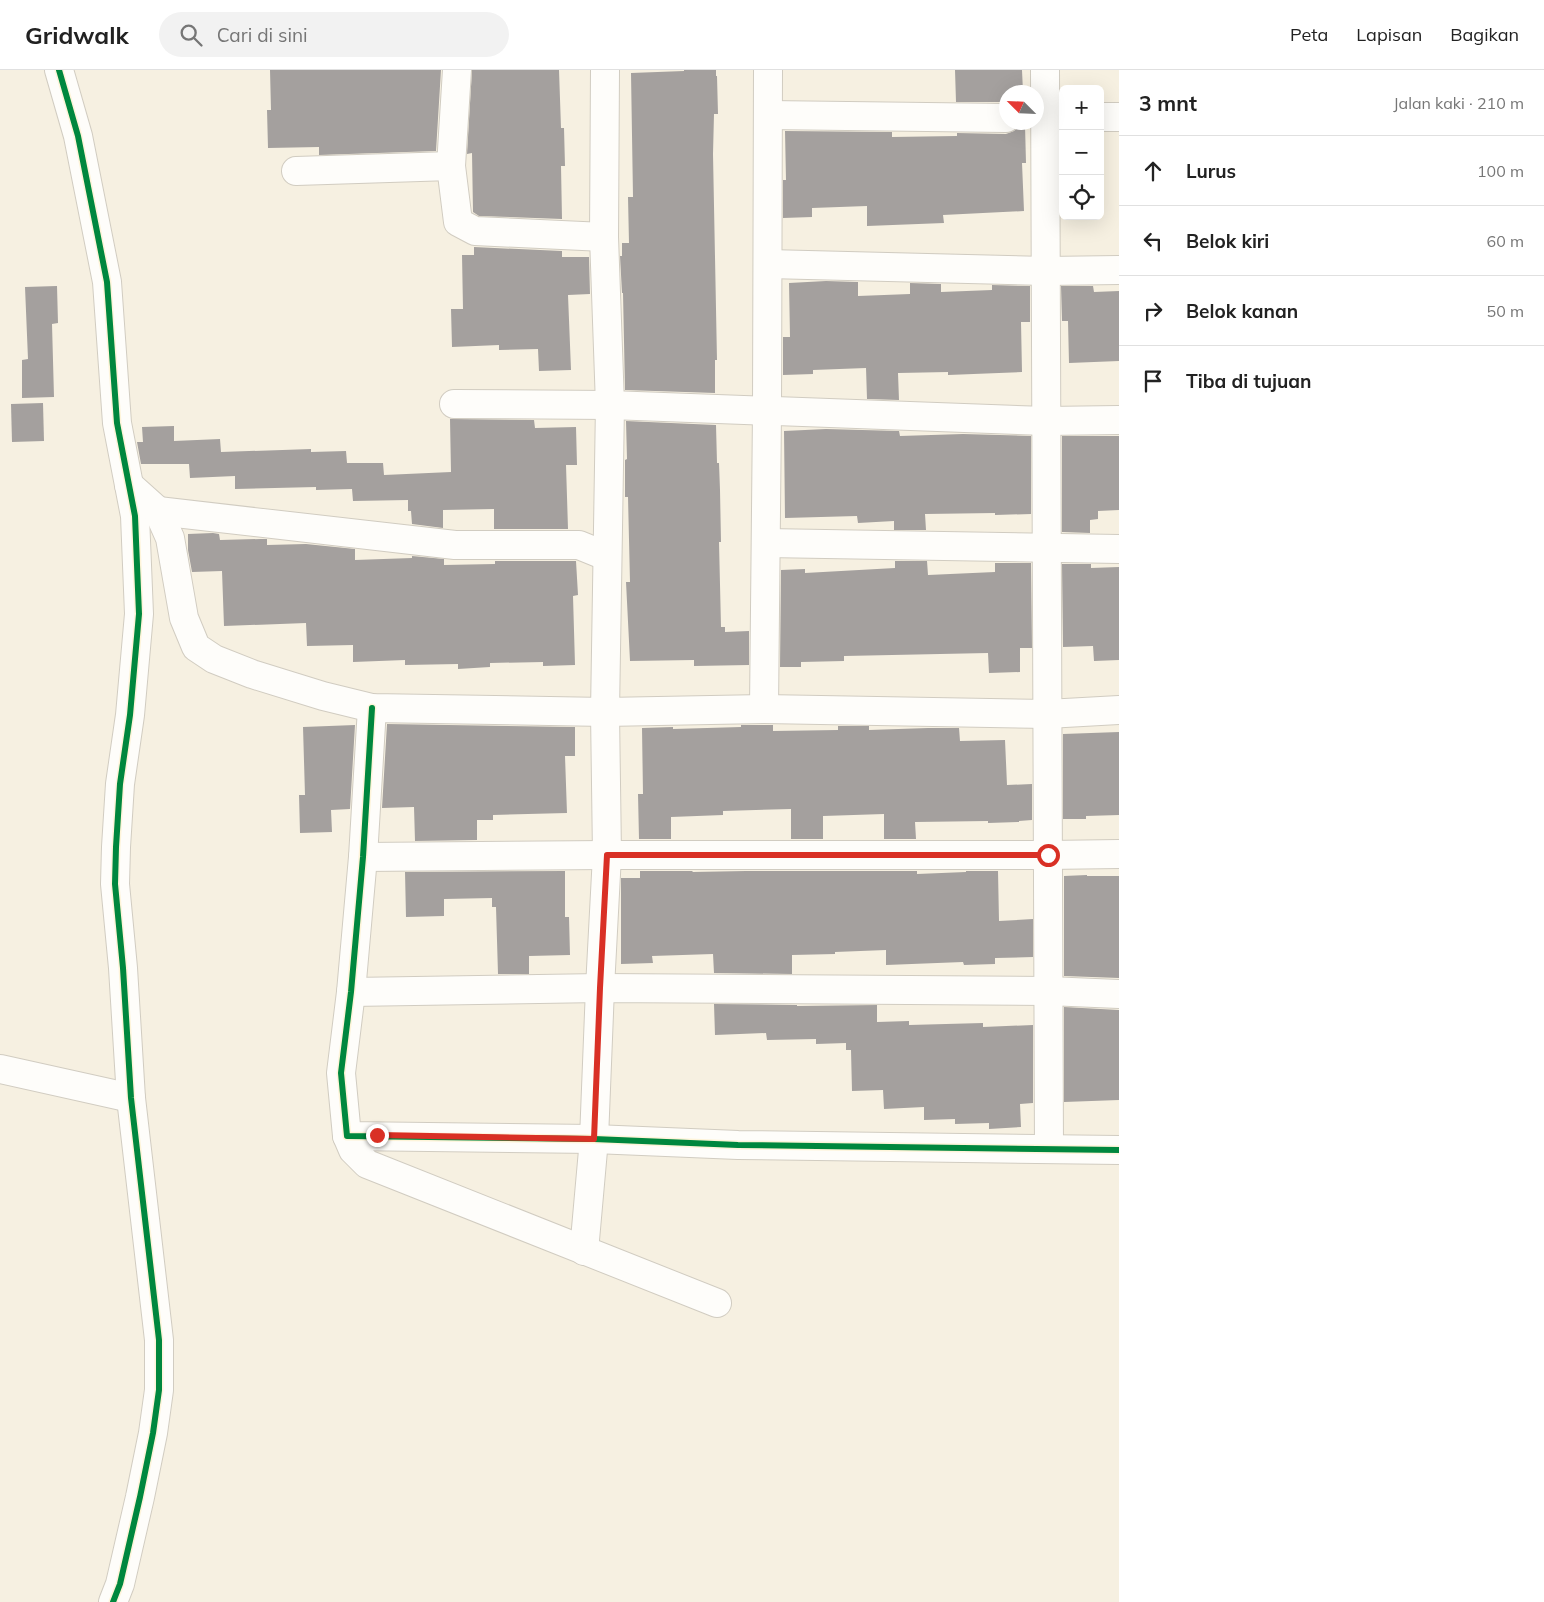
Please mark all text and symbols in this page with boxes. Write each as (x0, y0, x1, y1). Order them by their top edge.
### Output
search box (159, 12, 509, 57)
text: Gridwalk (25, 20, 129, 50)
icon: search (177, 21, 205, 49)
text: Cari di sini (217, 23, 308, 47)
text: Peta (1290, 23, 1328, 46)
text: Lapisan (1356, 23, 1422, 46)
text: Bagikan (1450, 23, 1519, 46)
north arrow (999, 85, 1044, 130)
map controls (1059, 85, 1104, 220)
button: + (1059, 85, 1104, 130)
text: 3 mnt (1139, 90, 1197, 116)
text: Jalan kaki · 210 m (1393, 93, 1524, 113)
button: − (1059, 130, 1104, 175)
icon: ahead (1139, 157, 1167, 185)
text: Lurus (1186, 159, 1236, 183)
text: 100 m (1477, 161, 1524, 181)
button: locate (1059, 175, 1104, 220)
icon: left (1139, 227, 1167, 255)
text: Belok kiri (1186, 229, 1269, 253)
text: 60 m (1487, 231, 1524, 251)
icon: right (1139, 297, 1167, 325)
text: Belok kanan (1186, 299, 1298, 323)
text: 50 m (1487, 301, 1524, 321)
icon: arrive (1139, 367, 1167, 395)
text: Tiba di tujuan (1186, 369, 1311, 393)
route start (1037, 844, 1060, 867)
route end (366, 1124, 389, 1147)

